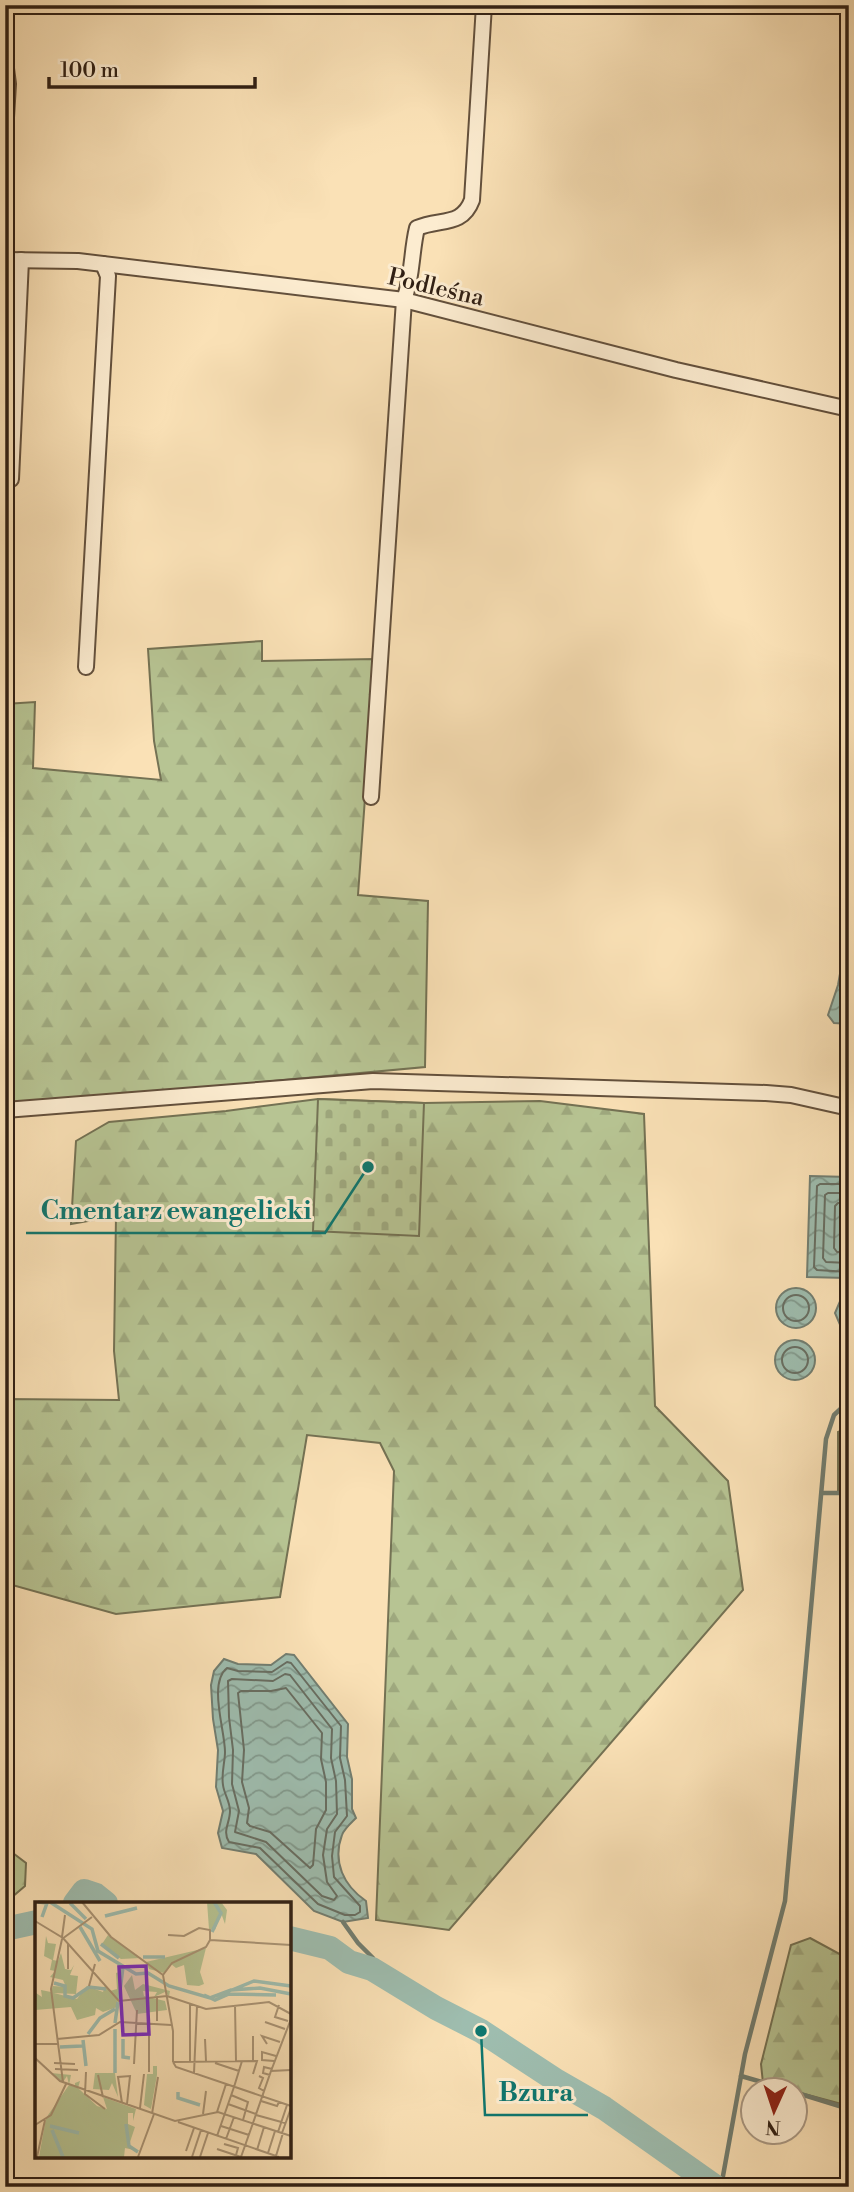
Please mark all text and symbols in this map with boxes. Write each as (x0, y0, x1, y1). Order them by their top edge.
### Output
scale bar (49, 46, 256, 90)
text: 100 m (60, 58, 119, 84)
street label: Podleśna (385, 262, 488, 314)
callout: Cmentarz ewangelicki (26, 1186, 325, 1233)
text: Cmentarz ewangelicki (41, 1195, 311, 1227)
inset map (35, 1902, 290, 2157)
callout: Bzura (485, 2068, 588, 2115)
north arrow (738, 2076, 808, 2146)
text: Bzura (499, 2077, 574, 2109)
text: N (765, 2115, 781, 2139)

